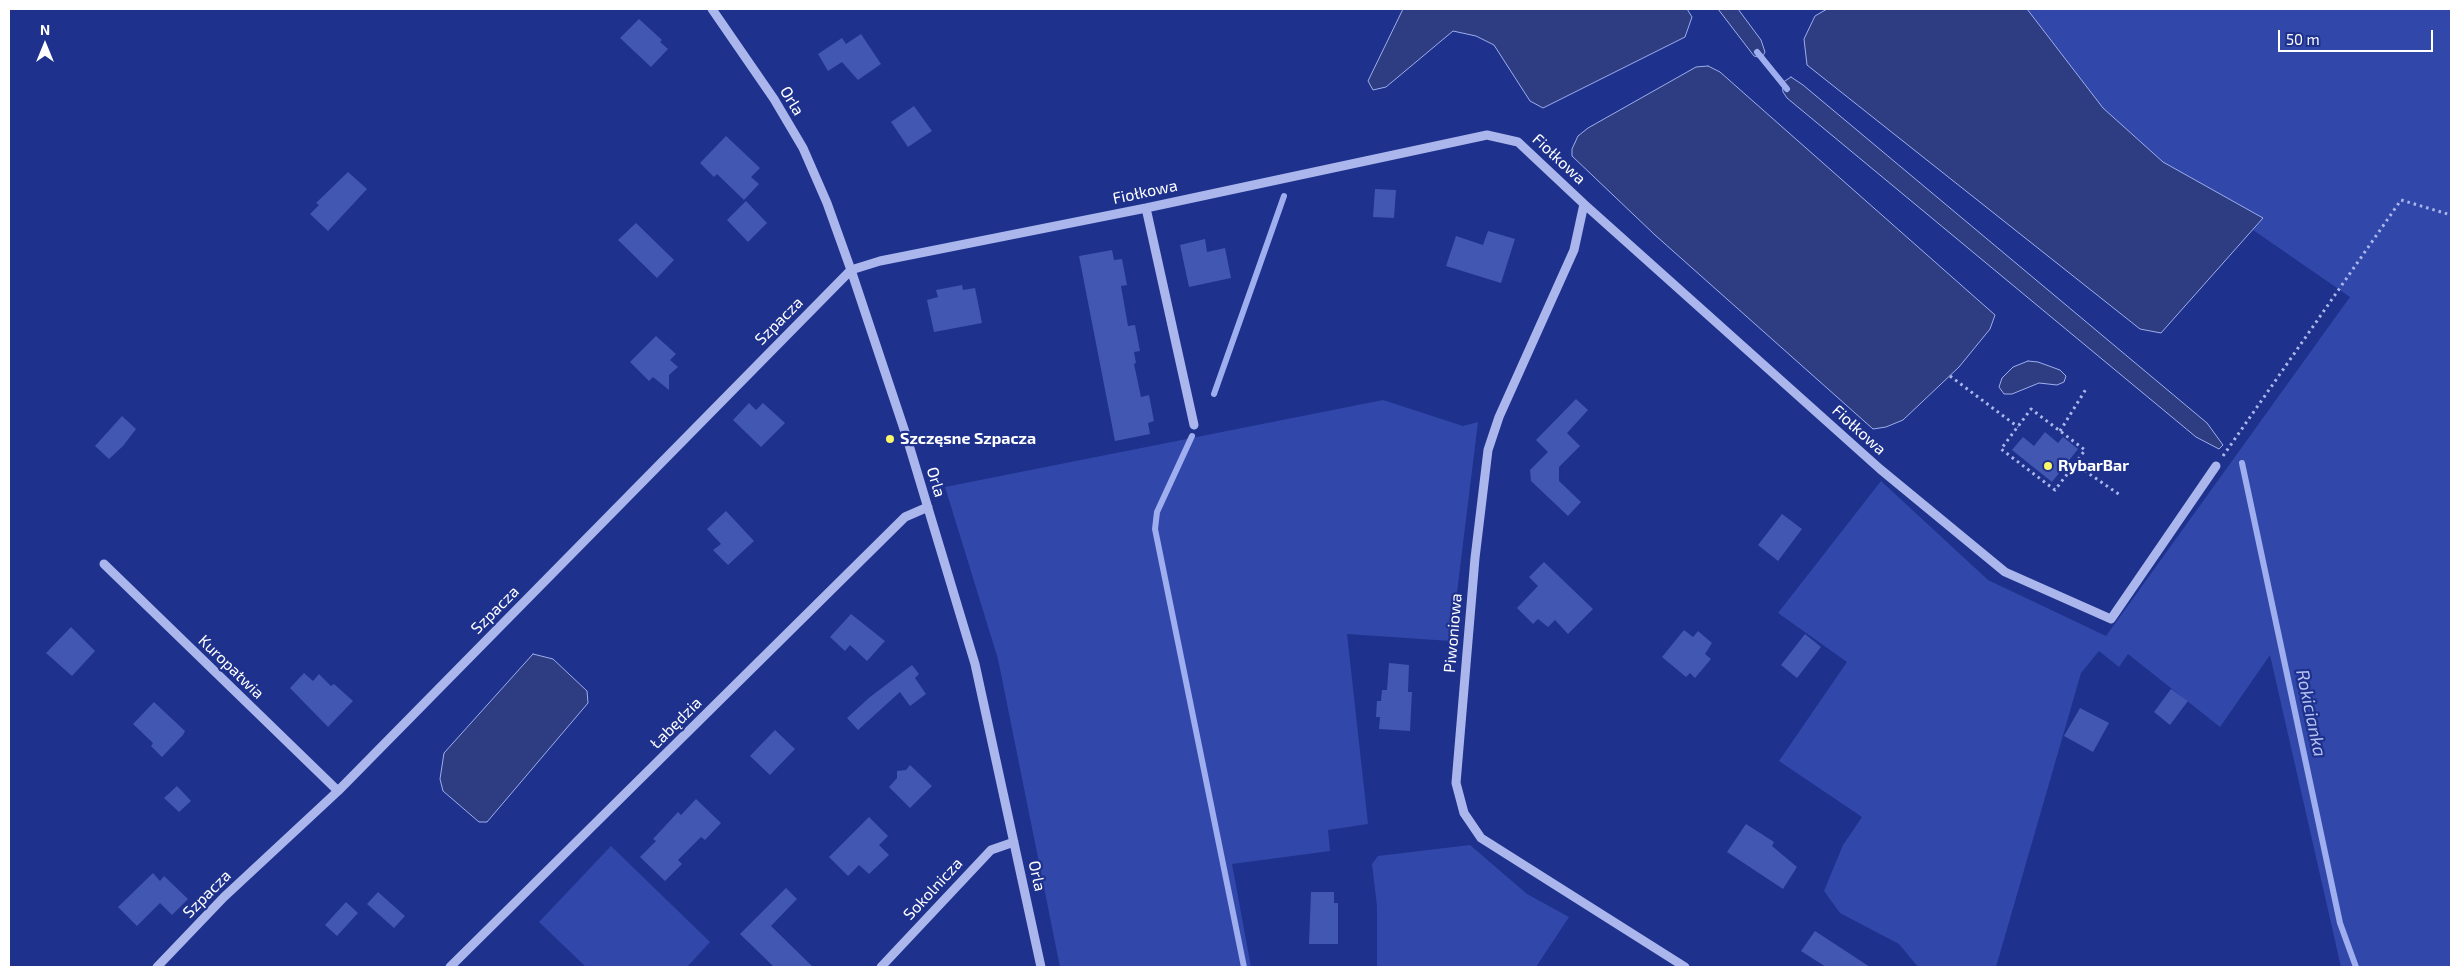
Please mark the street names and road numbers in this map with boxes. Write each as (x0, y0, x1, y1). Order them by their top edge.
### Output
street label: Orla (776, 83, 808, 119)
street label: Fiołkowa (1528, 130, 1590, 188)
street label: Fiołkowa (1111, 176, 1179, 208)
street label: Szpacza (751, 293, 807, 349)
street label: Fiołkowa (1828, 401, 1890, 459)
street label: Orla (922, 465, 950, 499)
street label: Szpacza (467, 582, 523, 638)
street label: Piwoniowa (1440, 592, 1466, 674)
street label: Kuropatwia (194, 631, 268, 703)
street label: Łabędzia (646, 693, 706, 753)
street label: Sokolnicza (899, 854, 967, 924)
street label: Orla (1024, 859, 1050, 893)
street label: Szpacza (179, 866, 235, 922)

